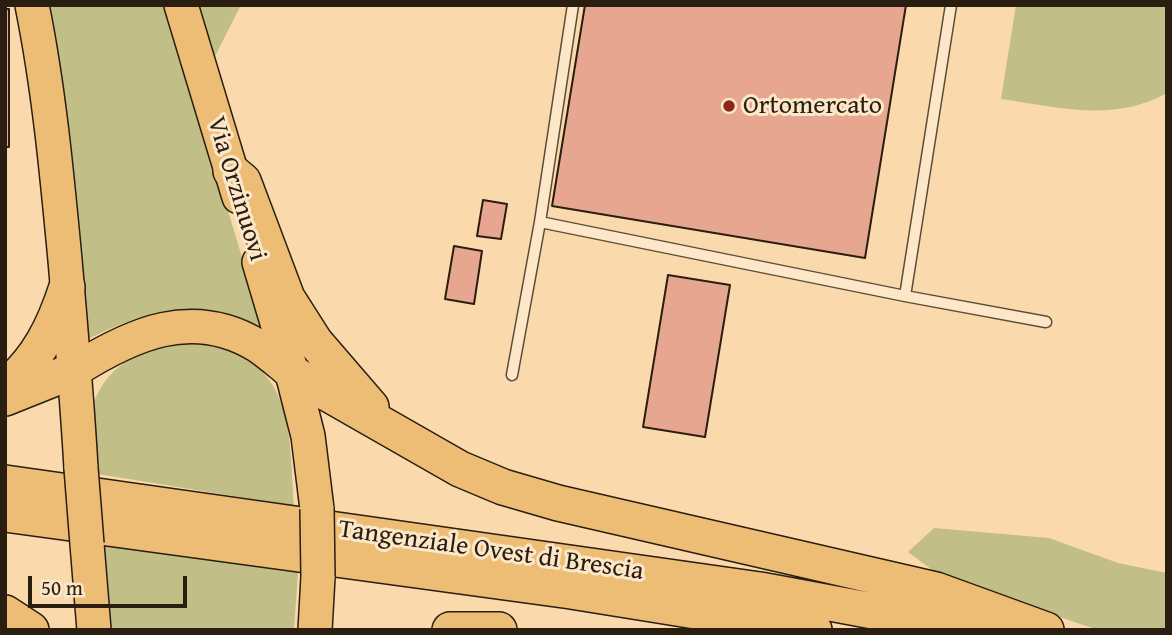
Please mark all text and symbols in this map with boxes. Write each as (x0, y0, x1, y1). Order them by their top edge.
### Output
place label: Ortomercato (743, 90, 882, 122)
marker: Ortomercato (721, 98, 737, 114)
street label: Via Orzinuovi (199, 113, 273, 265)
street label: Tangenziale Ovest di Brescia (337, 514, 645, 588)
scale bar (32, 562, 191, 606)
text: 50 m (41, 572, 83, 603)

